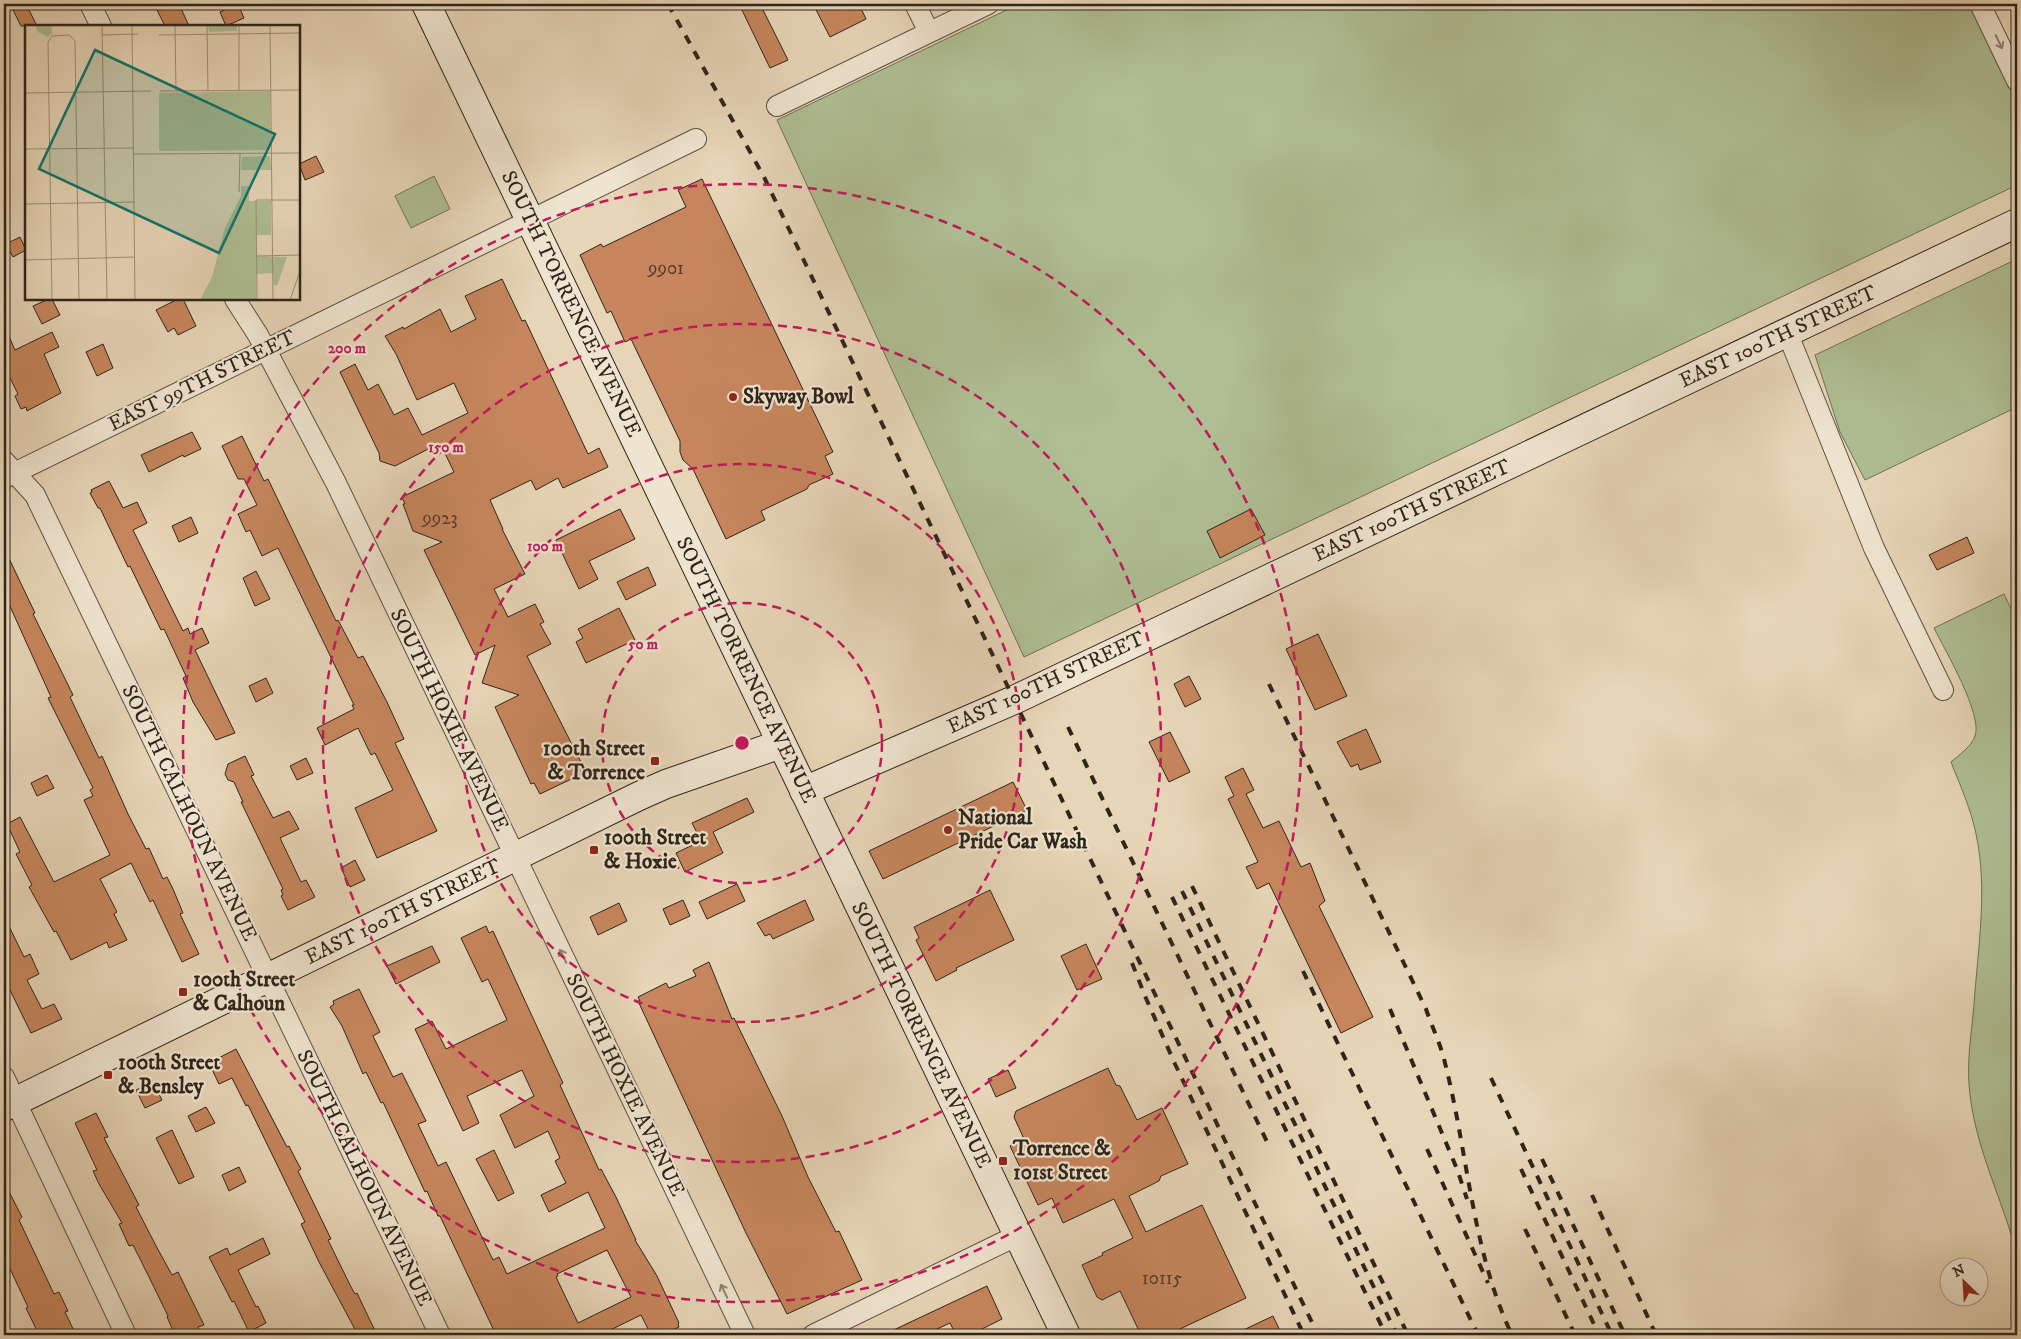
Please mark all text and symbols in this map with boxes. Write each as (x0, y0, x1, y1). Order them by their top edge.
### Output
inset map (25, 25, 300, 300)
one-way arrow (1995, 34, 2004, 49)
street label: SOUTH TORRENCE AVENUE (495, 167, 647, 442)
house number: 9901 (647, 257, 684, 280)
street label: EAST 100TH STREET (1675, 280, 1881, 394)
street label: EAST 99TH STREET (104, 324, 300, 438)
text: 200 m (328, 339, 367, 358)
place label: Skyway Bowl (743, 384, 855, 410)
marker: Skyway Bowl (727, 391, 739, 403)
text: 150 m (428, 438, 464, 457)
street label: EAST 100TH STREET (1309, 454, 1515, 568)
house number: 9923 (421, 507, 458, 530)
street label: SOUTH TORRENCE AVENUE (670, 533, 822, 808)
text: 100 m (527, 537, 564, 556)
street label: SOUTH HOXIE AVENUE (384, 604, 514, 836)
street label: EAST 100TH STREET (943, 626, 1149, 740)
text: 50 m (627, 635, 659, 654)
street label: SOUTH CALHOUN AVENUE (116, 681, 263, 946)
centre of rings (733, 734, 751, 752)
place label: 100th Street & Torrence (543, 736, 645, 786)
marker: 100th Street & Torrence (649, 755, 661, 767)
place label: National Pride Car Wash (958, 805, 1088, 855)
marker: National Pride Car Wash (942, 824, 954, 836)
place label: 100th Street & Hoxie (604, 825, 706, 875)
marker: 100th Street & Hoxie (588, 844, 600, 856)
street label: EAST 100TH STREET (301, 853, 505, 971)
street label: SOUTH TORRENCE AVENUE (845, 898, 997, 1173)
one-way arrow (557, 949, 567, 964)
place label: 100th Street & Calhoun (193, 967, 295, 1017)
street label: SOUTH HOXIE AVENUE (560, 969, 690, 1201)
marker: 100th Street & Calhoun (177, 986, 189, 998)
street label: SOUTH CALHOUN AVENUE (291, 1046, 438, 1311)
place label: 100th Street & Bensley (118, 1050, 220, 1100)
marker: 100th Street & Bensley (102, 1069, 114, 1081)
place label: Torrence & 101st Street (1012, 1136, 1110, 1186)
marker: Torrence & 101st Street (997, 1155, 1009, 1167)
north arrow (1938, 1256, 1988, 1306)
text: N (1950, 1260, 1968, 1282)
house number: 10115 (1142, 1267, 1183, 1290)
one-way arrow (719, 1284, 728, 1299)

